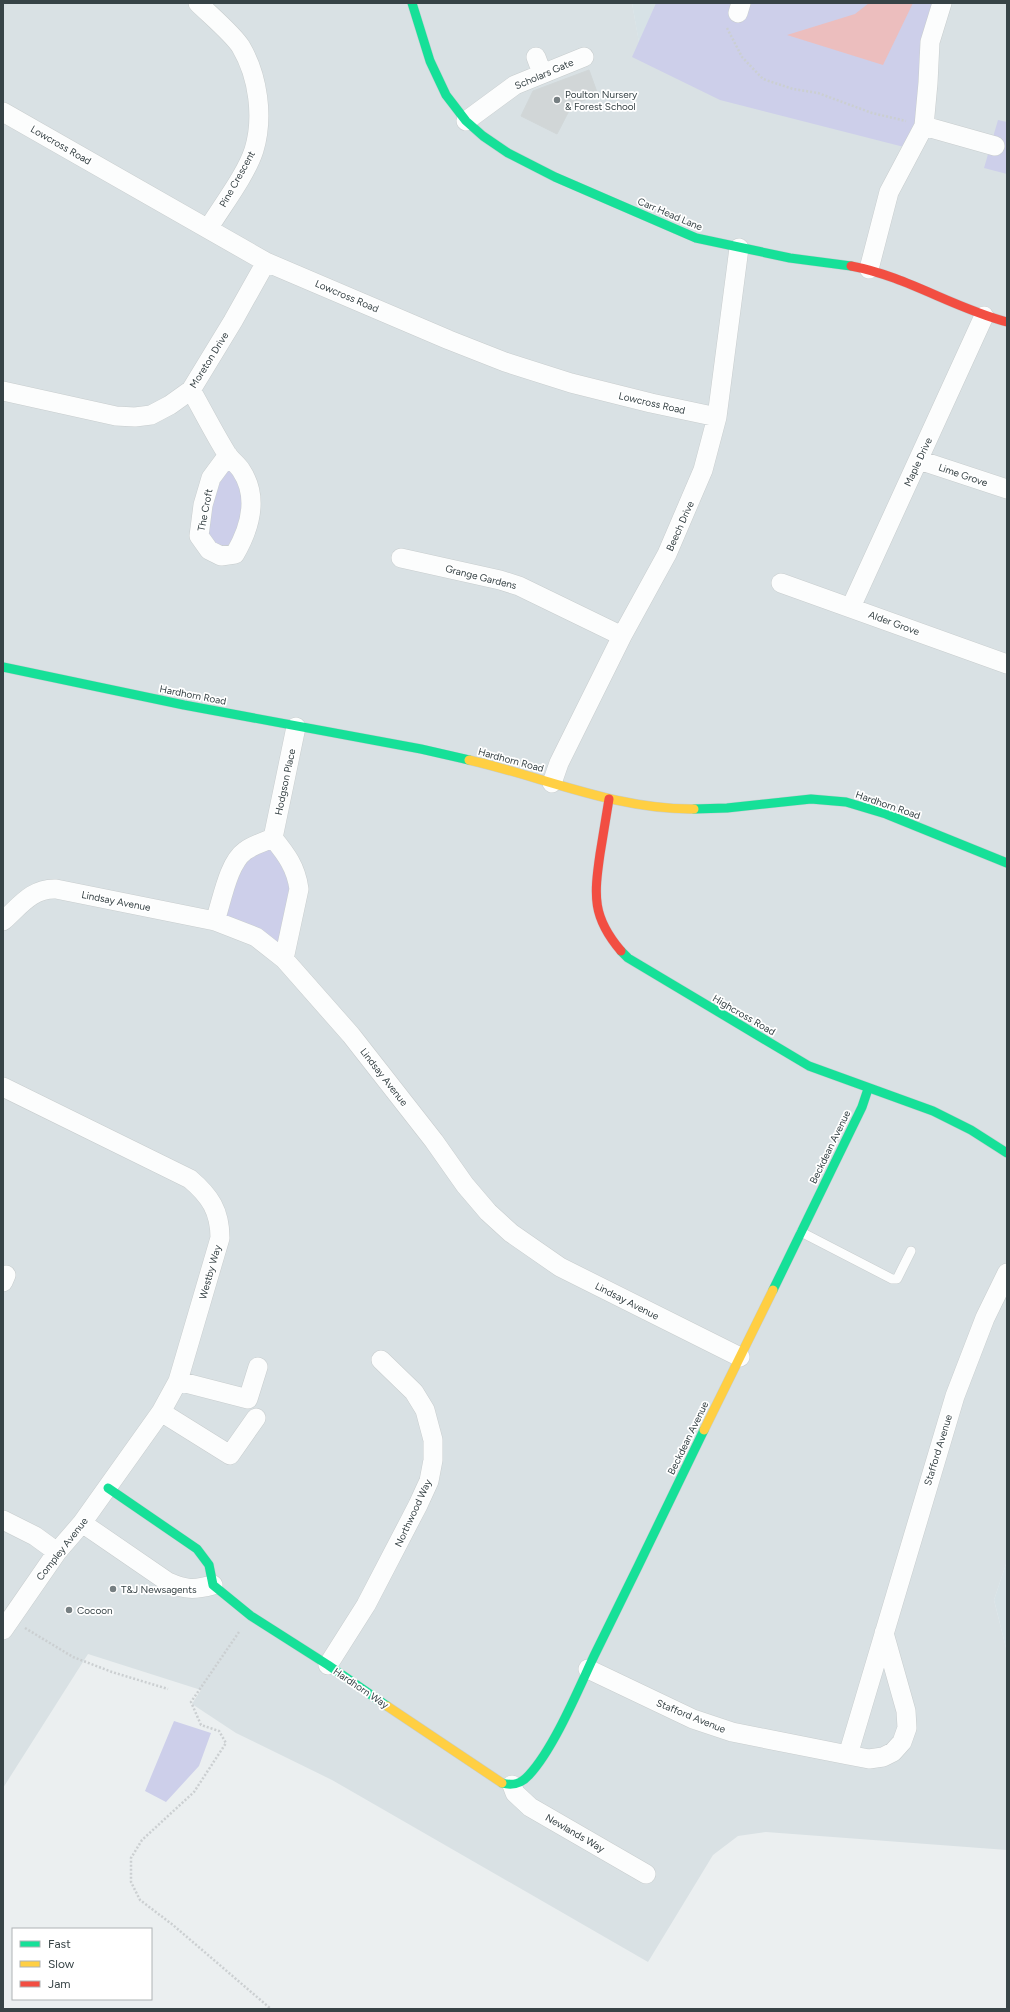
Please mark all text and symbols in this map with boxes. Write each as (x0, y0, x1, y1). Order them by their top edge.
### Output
street label: Scholars Gate (513, 56, 576, 92)
place label: Poulton Nursery & Forest School (565, 88, 638, 113)
marker: Poulton Nursery & Forest School (552, 95, 562, 105)
street label: Lowcross Road (28, 122, 94, 168)
street label: Pine Crescent (216, 148, 258, 210)
street label: Carr Head Lane (636, 194, 705, 234)
street label: Lowcross Road (313, 277, 381, 315)
street label: Moreton Drive (187, 329, 232, 391)
street label: Lowcross Road (617, 389, 687, 417)
street label: Maple Drive (901, 435, 935, 489)
street label: Lime Grove (937, 461, 990, 490)
street label: The Croft (195, 487, 216, 532)
street label: Beech Drive (663, 498, 697, 553)
street label: Grange Gardens (444, 562, 518, 592)
street label: Alder Grove (867, 608, 922, 638)
street label: Hardhorn Road (159, 682, 228, 708)
street label: Hardhorn Road (477, 745, 546, 775)
street label: Hodgson Place (272, 747, 298, 816)
street label: Hardhorn Road (854, 788, 922, 822)
street label: Lindsay Avenue (80, 888, 152, 914)
street label: Highcross Road (710, 992, 778, 1038)
street label: Lindsay Avenue (357, 1045, 411, 1109)
street label: Beckdean Avenue (807, 1108, 854, 1186)
street label: Westby Way (196, 1243, 224, 1301)
street label: Lindsay Avenue (593, 1279, 662, 1323)
street label: Beckdean Avenue (665, 1399, 712, 1477)
street label: Stafford Avenue (921, 1412, 955, 1487)
street label: Northwood Way (392, 1476, 435, 1549)
street label: Compley Avenue (33, 1514, 91, 1583)
place label: T&J Newsagents (121, 1583, 197, 1596)
marker: T&J Newsagents (108, 1584, 118, 1594)
place label: Cocoon (77, 1604, 113, 1617)
marker: Cocoon (64, 1605, 74, 1615)
street label: Hardhorn Way (331, 1665, 392, 1712)
street label: Stafford Avenue (654, 1696, 728, 1736)
street label: Newlands Way (543, 1811, 608, 1856)
legend (12, 1928, 152, 2000)
text: Fast (48, 1937, 71, 1951)
text: Slow (48, 1957, 75, 1971)
text: Jam (48, 1977, 71, 1991)

